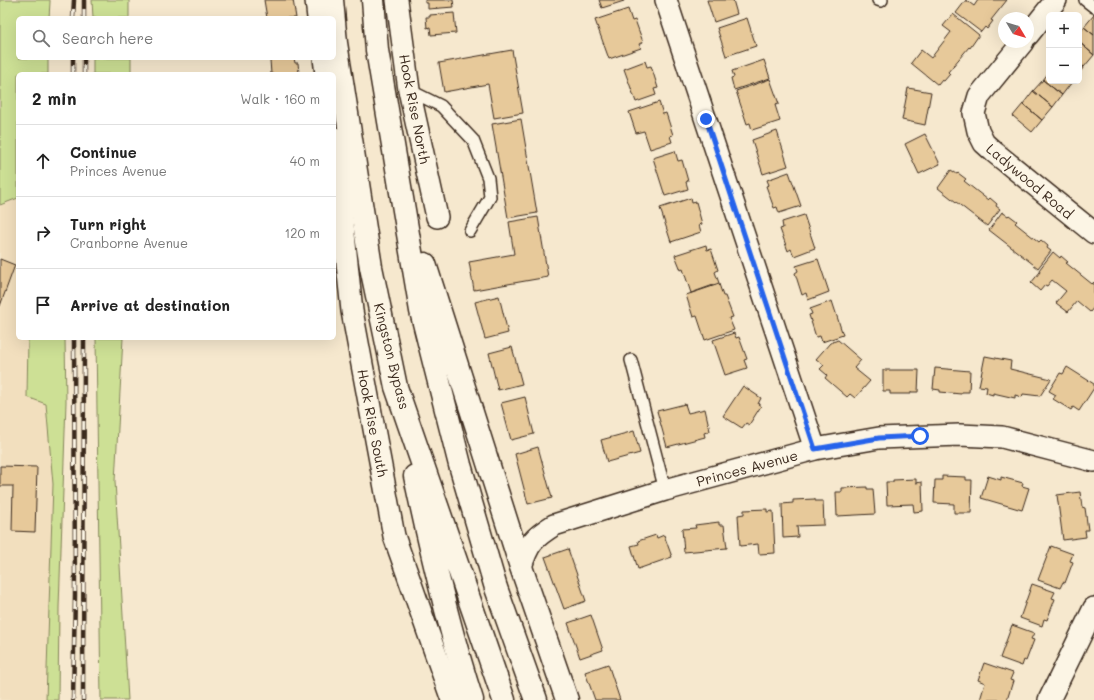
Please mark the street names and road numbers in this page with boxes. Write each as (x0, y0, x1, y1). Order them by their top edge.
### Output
street label: Hook Rise North (395, 52, 435, 166)
street label: Ladywood Road (983, 139, 1078, 223)
street label: Kingston Bypass (370, 301, 414, 411)
street label: Hook Rise South (353, 367, 393, 479)
street label: Princes Avenue (694, 445, 800, 491)

